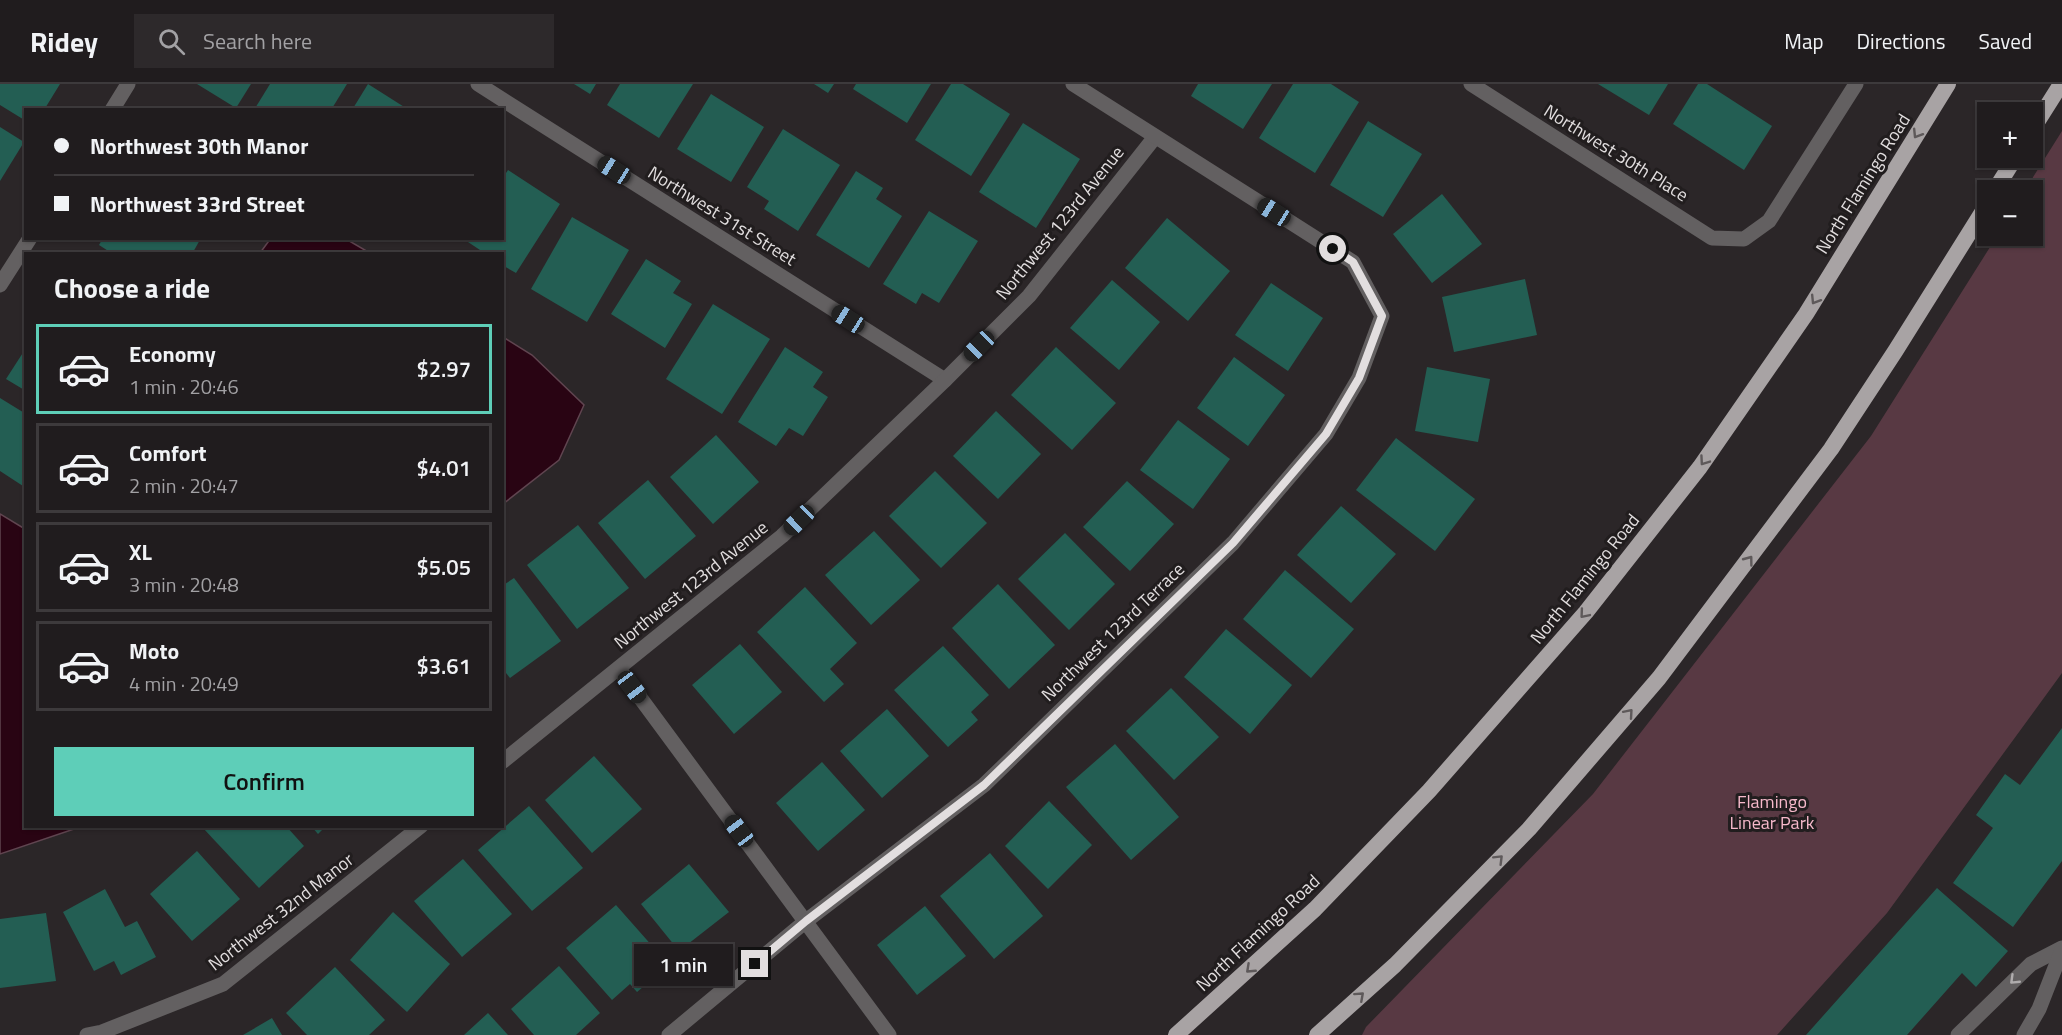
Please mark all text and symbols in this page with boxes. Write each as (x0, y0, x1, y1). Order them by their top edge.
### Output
search box (134, 14, 554, 68)
text: Ridey (30, 20, 98, 63)
text: Search here (203, 24, 312, 58)
icon: search (155, 25, 188, 58)
text: Map (1784, 25, 1824, 57)
text: Directions (1857, 25, 1946, 57)
text: Saved (1979, 25, 2032, 57)
street label: Northwest 30th Place (1539, 97, 1694, 208)
map controls (1977, 102, 2043, 246)
button: + (1977, 102, 2043, 168)
street label: North Flamingo Road (1809, 108, 1917, 259)
one-way arrow (1913, 128, 1925, 138)
text: Northwest 30th Manor (90, 129, 308, 163)
street label: Northwest 123rd Avenue (989, 140, 1130, 305)
car (594, 153, 634, 187)
street label: Northwest 31st Street (643, 159, 802, 273)
button: − (1977, 180, 2043, 246)
text: Northwest 33rd Street (90, 187, 305, 221)
car (1254, 195, 1294, 229)
route start (1319, 235, 1346, 262)
text: Choose a ride (54, 267, 210, 308)
one-way arrow (1810, 294, 1822, 304)
car (828, 302, 868, 336)
car (960, 327, 998, 365)
text: Economy (129, 337, 216, 371)
icon: car (57, 342, 111, 396)
text: $2.97 (416, 352, 471, 386)
text: 1 min · 20:46 (129, 371, 239, 402)
text: Comfort (129, 436, 207, 470)
icon: car (57, 441, 111, 495)
text: $4.01 (416, 451, 471, 485)
one-way arrow (1700, 454, 1711, 465)
text: 2 min · 20:47 (129, 470, 239, 501)
car (780, 501, 818, 539)
street label: North Flamingo Road (1524, 508, 1646, 650)
street label: Northwest 123rd Avenue (608, 514, 773, 655)
text: XL (129, 535, 152, 569)
icon: car (57, 540, 111, 594)
text: $5.05 (416, 550, 471, 584)
one-way arrow (1741, 555, 1752, 566)
street label: Northwest 123rd Terrace (1035, 556, 1190, 707)
text: 3 min · 20:48 (129, 569, 239, 600)
one-way arrow (1580, 607, 1591, 618)
text: Moto (129, 634, 179, 668)
icon: car (57, 639, 111, 693)
text: $3.61 (416, 649, 471, 683)
car (614, 667, 650, 707)
text: 4 min · 20:49 (129, 668, 239, 699)
one-way arrow (1621, 709, 1632, 720)
button: Confirm (54, 747, 474, 816)
park label: Flamingo Linear Park (1730, 788, 1815, 836)
car (721, 811, 757, 851)
street label: Northwest 32nd Manor (202, 846, 359, 977)
one-way arrow (1492, 856, 1503, 866)
street label: North Flamingo Road (1190, 868, 1326, 997)
callout: 1 min (635, 943, 734, 985)
text: 1 min (659, 949, 708, 980)
route end (741, 950, 768, 977)
one-way arrow (1246, 962, 1256, 973)
one-way arrow (2011, 973, 2022, 984)
one-way arrow (1353, 992, 1364, 1003)

